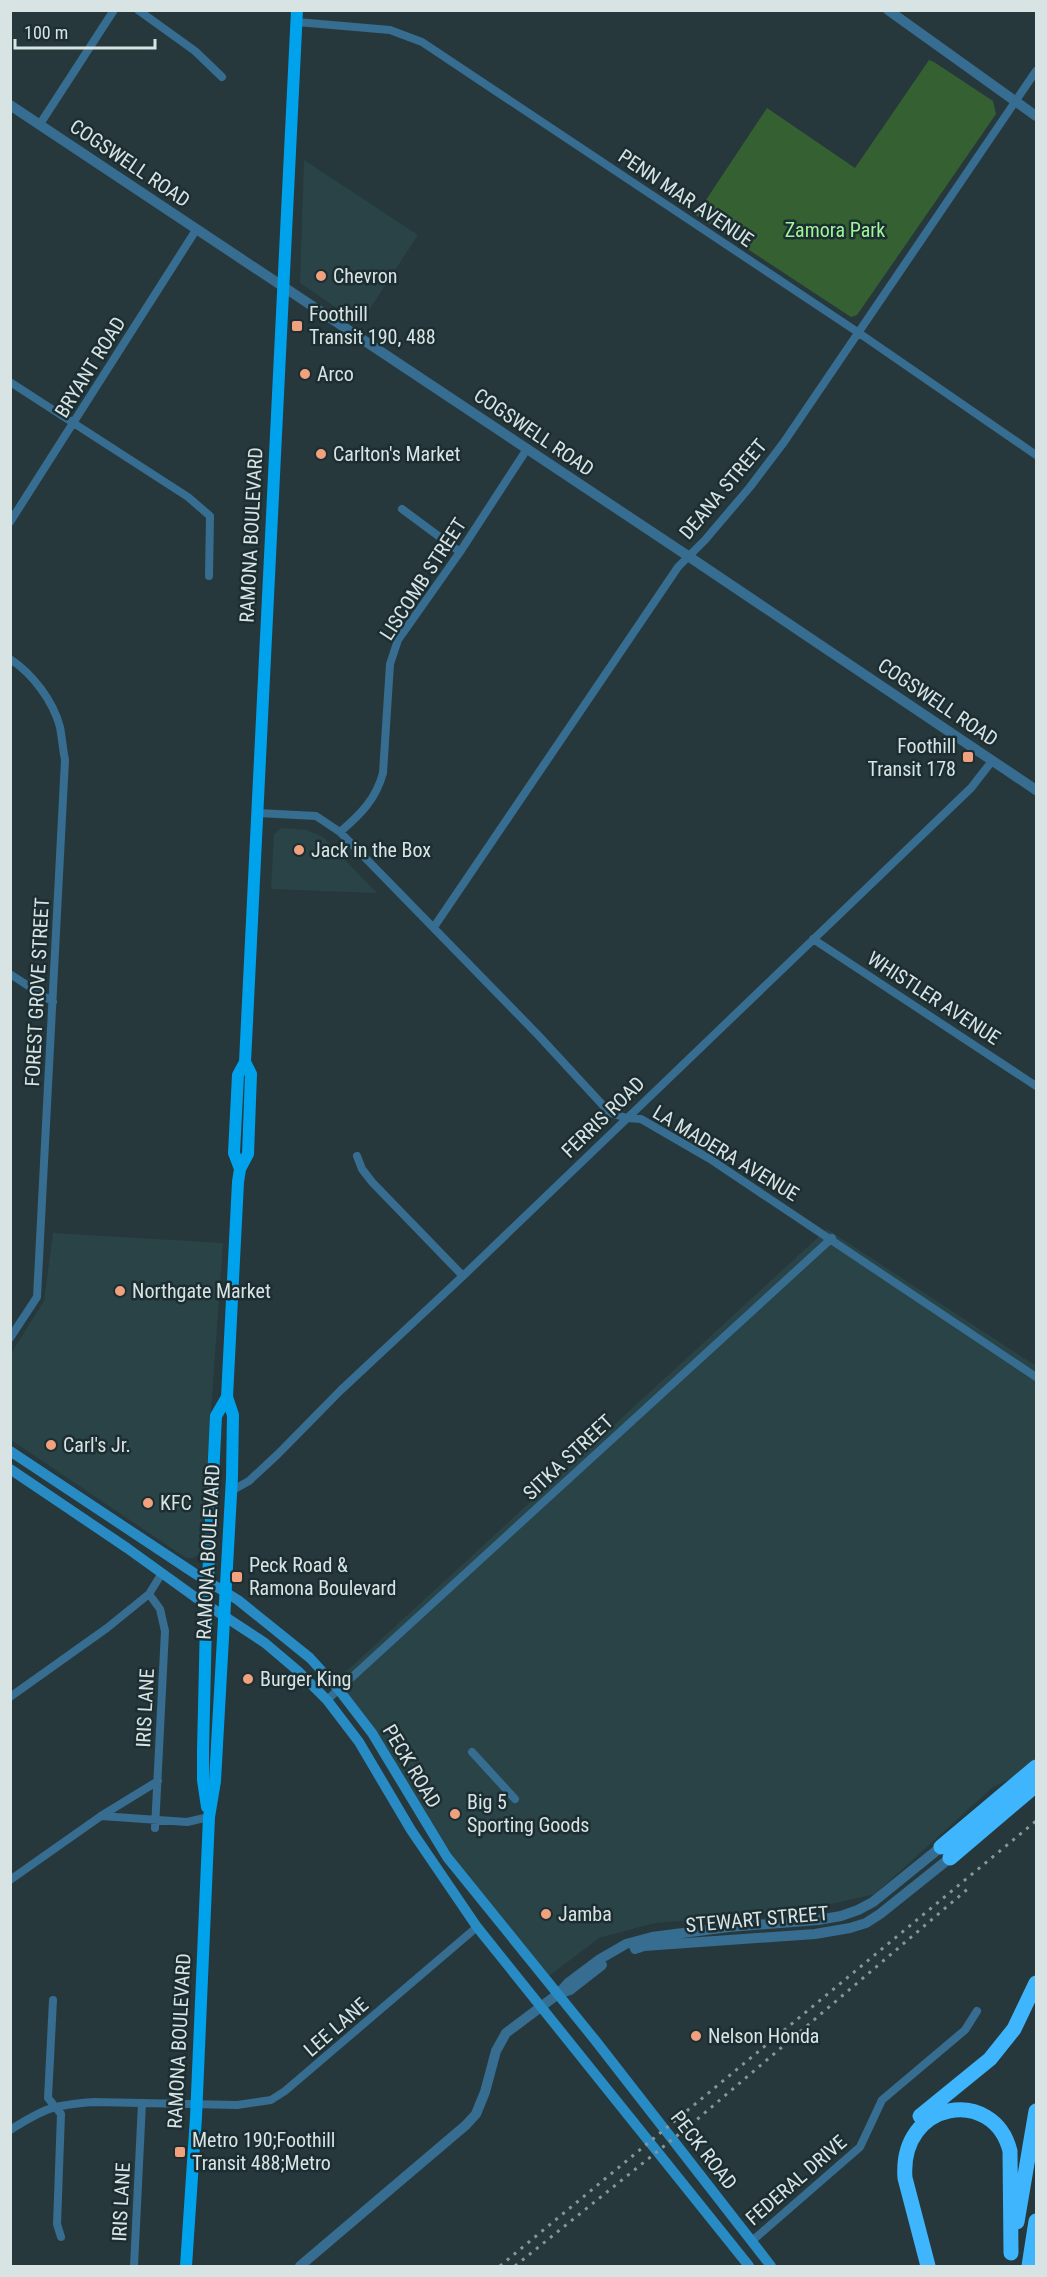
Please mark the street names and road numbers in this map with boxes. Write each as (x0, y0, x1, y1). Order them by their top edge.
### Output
street label: COGSWELL ROAD (65, 114, 195, 212)
street label: PENN MAR AVENUE (614, 144, 758, 252)
street label: BRYANT ROAD (50, 312, 130, 422)
street label: COGSWELL ROAD (469, 383, 599, 481)
street label: DEANA STREET (674, 434, 772, 544)
street label: RAMONA BOULEVARD (234, 447, 268, 623)
street label: LISCOMB STREET (375, 513, 471, 645)
street label: COGSWELL ROAD (873, 653, 1003, 751)
street label: FOREST GROVE STREET (20, 897, 54, 1087)
street label: WHISTLER AVENUE (863, 946, 1005, 1050)
street label: FERRIS ROAD (556, 1072, 650, 1162)
street label: LA MADERA AVENUE (649, 1100, 803, 1206)
street label: SITKA STREET (518, 1409, 618, 1505)
street label: RAMONA BOULEVARD (191, 1464, 225, 1640)
street label: IRIS LANE (131, 1668, 159, 1748)
street label: PECK ROAD (378, 1720, 446, 1812)
street label: STEWART STREET (685, 1901, 829, 1937)
street label: RAMONA BOULEVARD (162, 1953, 196, 2129)
street label: LEE LANE (299, 1992, 373, 2061)
street label: PECK ROAD (666, 2106, 742, 2194)
street label: FEDERAL DRIVE (741, 2130, 851, 2230)
street label: IRIS LANE (107, 2162, 135, 2242)

